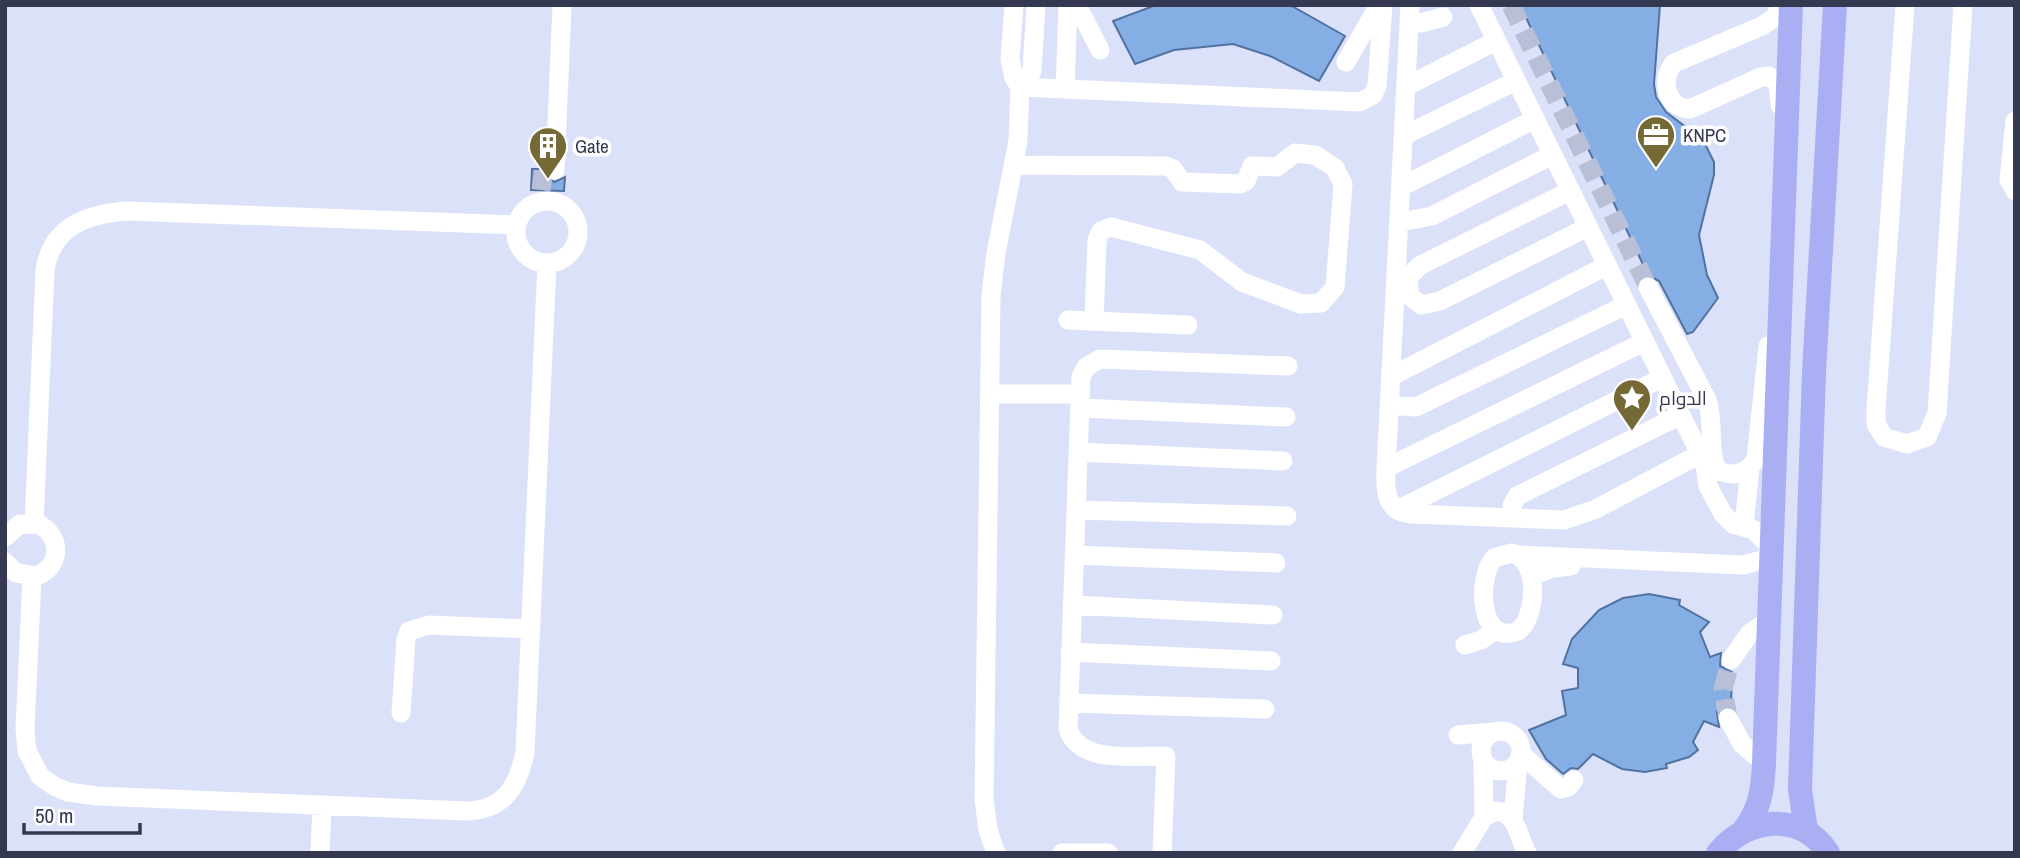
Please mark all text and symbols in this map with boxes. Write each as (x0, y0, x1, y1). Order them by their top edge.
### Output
office icon: KNPC (1635, 114, 1677, 169)
place label: KNPC (1683, 122, 1726, 148)
building icon: Gate (527, 125, 569, 180)
place label: Gate (575, 133, 609, 159)
place icon: الدوام (1611, 377, 1653, 432)
place label: الدوام (1659, 385, 1707, 412)
scale bar (24, 792, 140, 836)
text: 50 m (35, 801, 73, 830)

